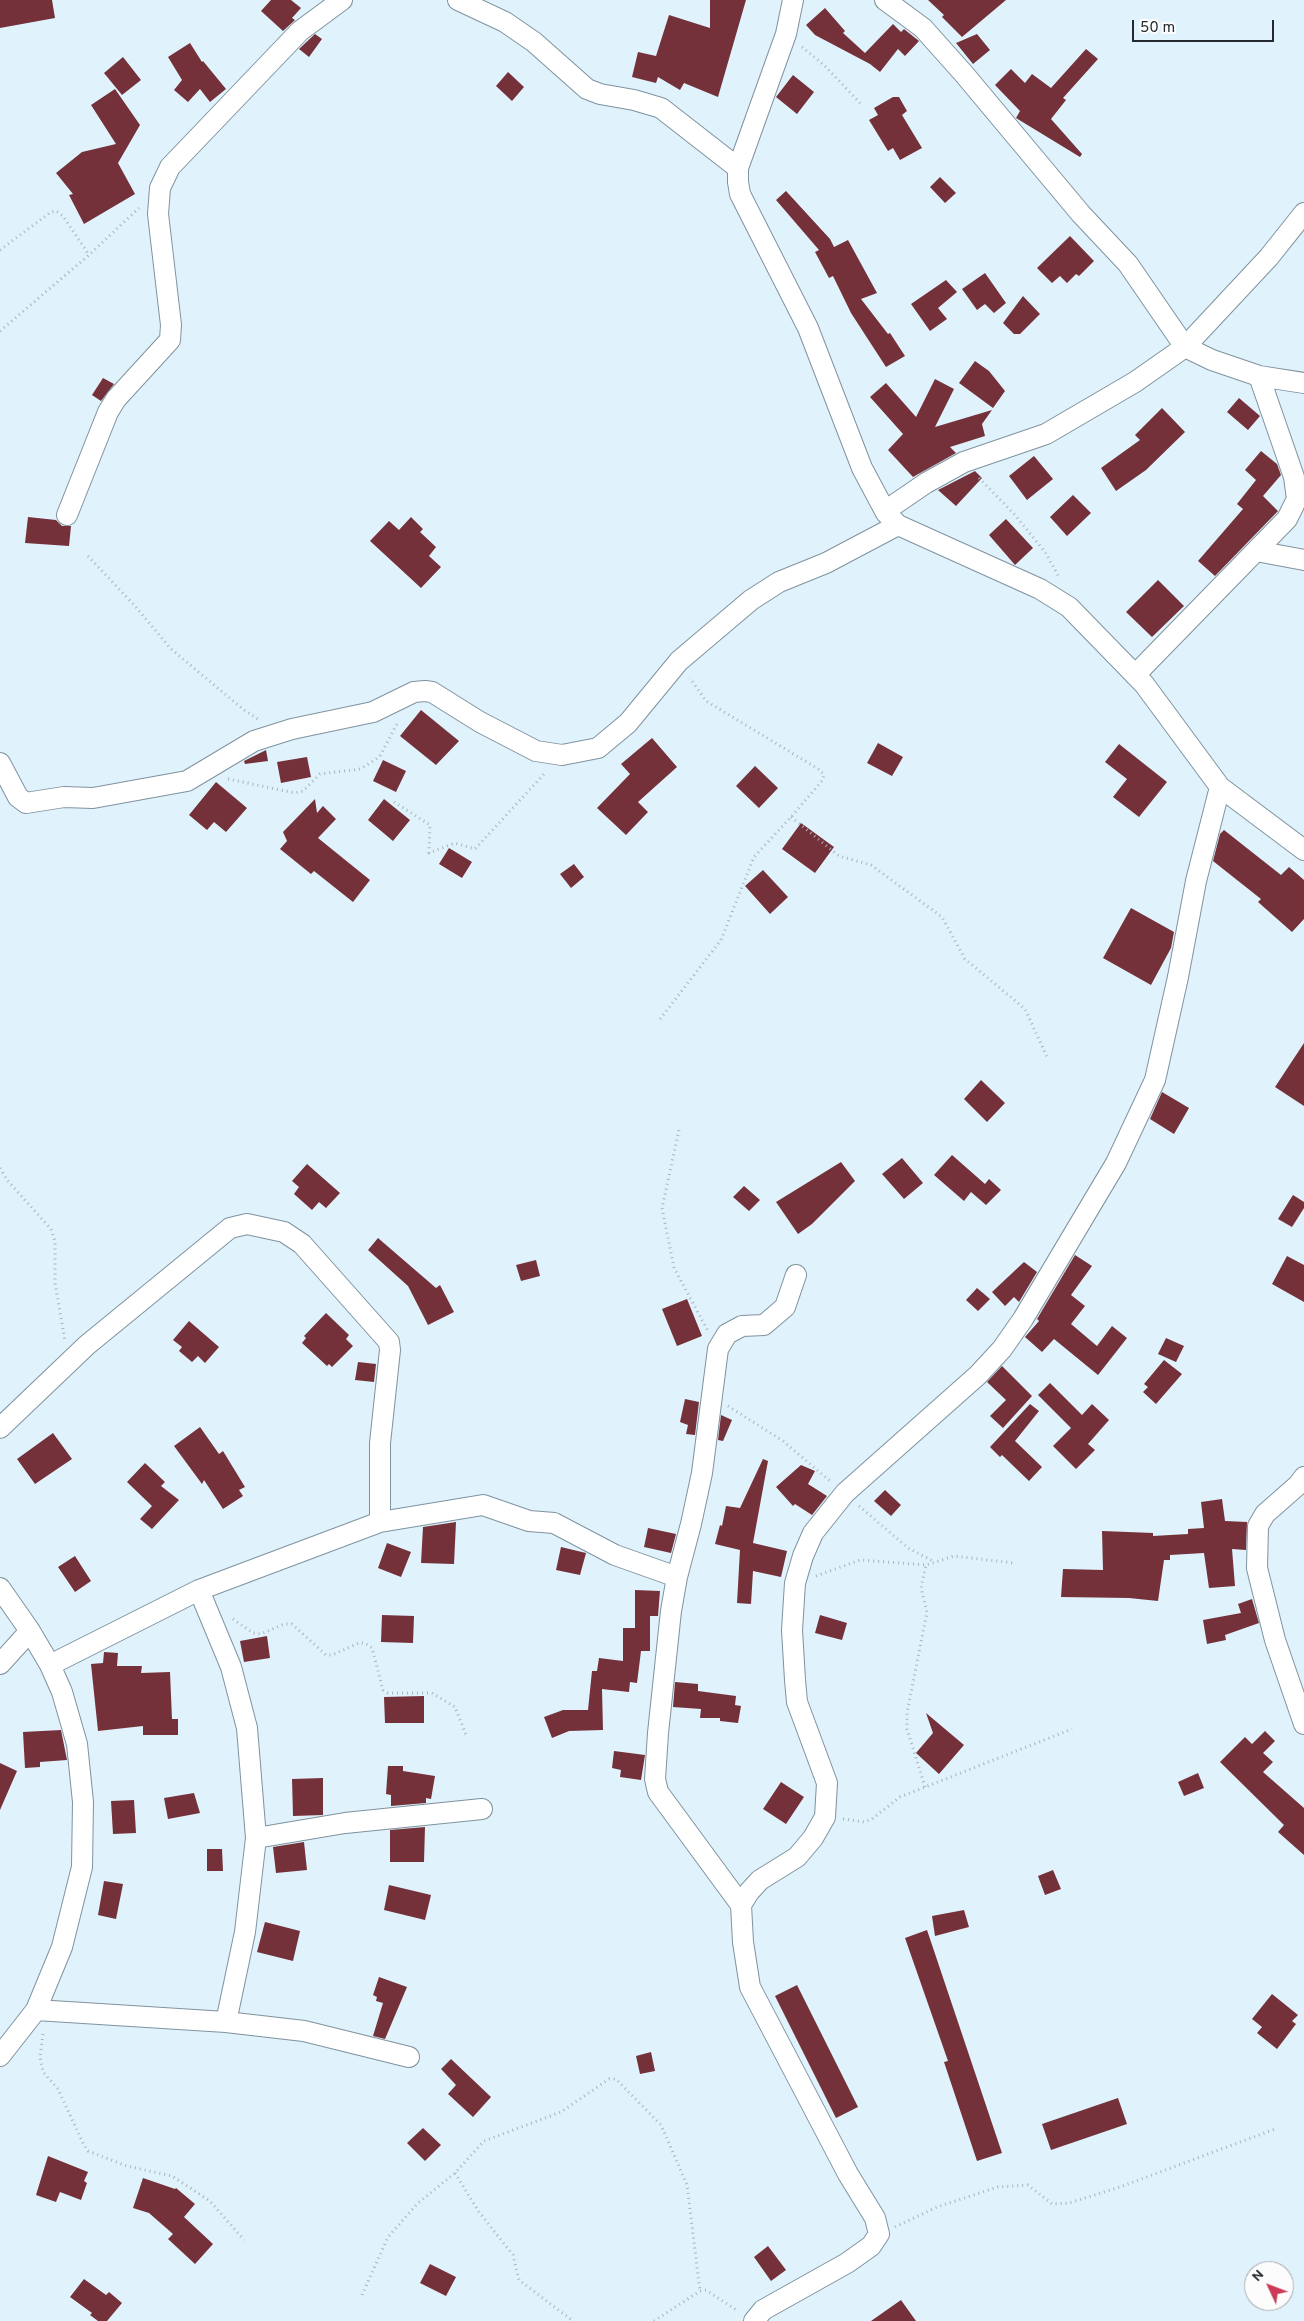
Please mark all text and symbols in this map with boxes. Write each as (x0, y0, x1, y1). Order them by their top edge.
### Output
scale bar (1134, 10, 1276, 42)
text: 50 m (1140, 19, 1175, 38)
north arrow (1244, 2261, 1294, 2311)
text: N (1249, 2267, 1268, 2286)

